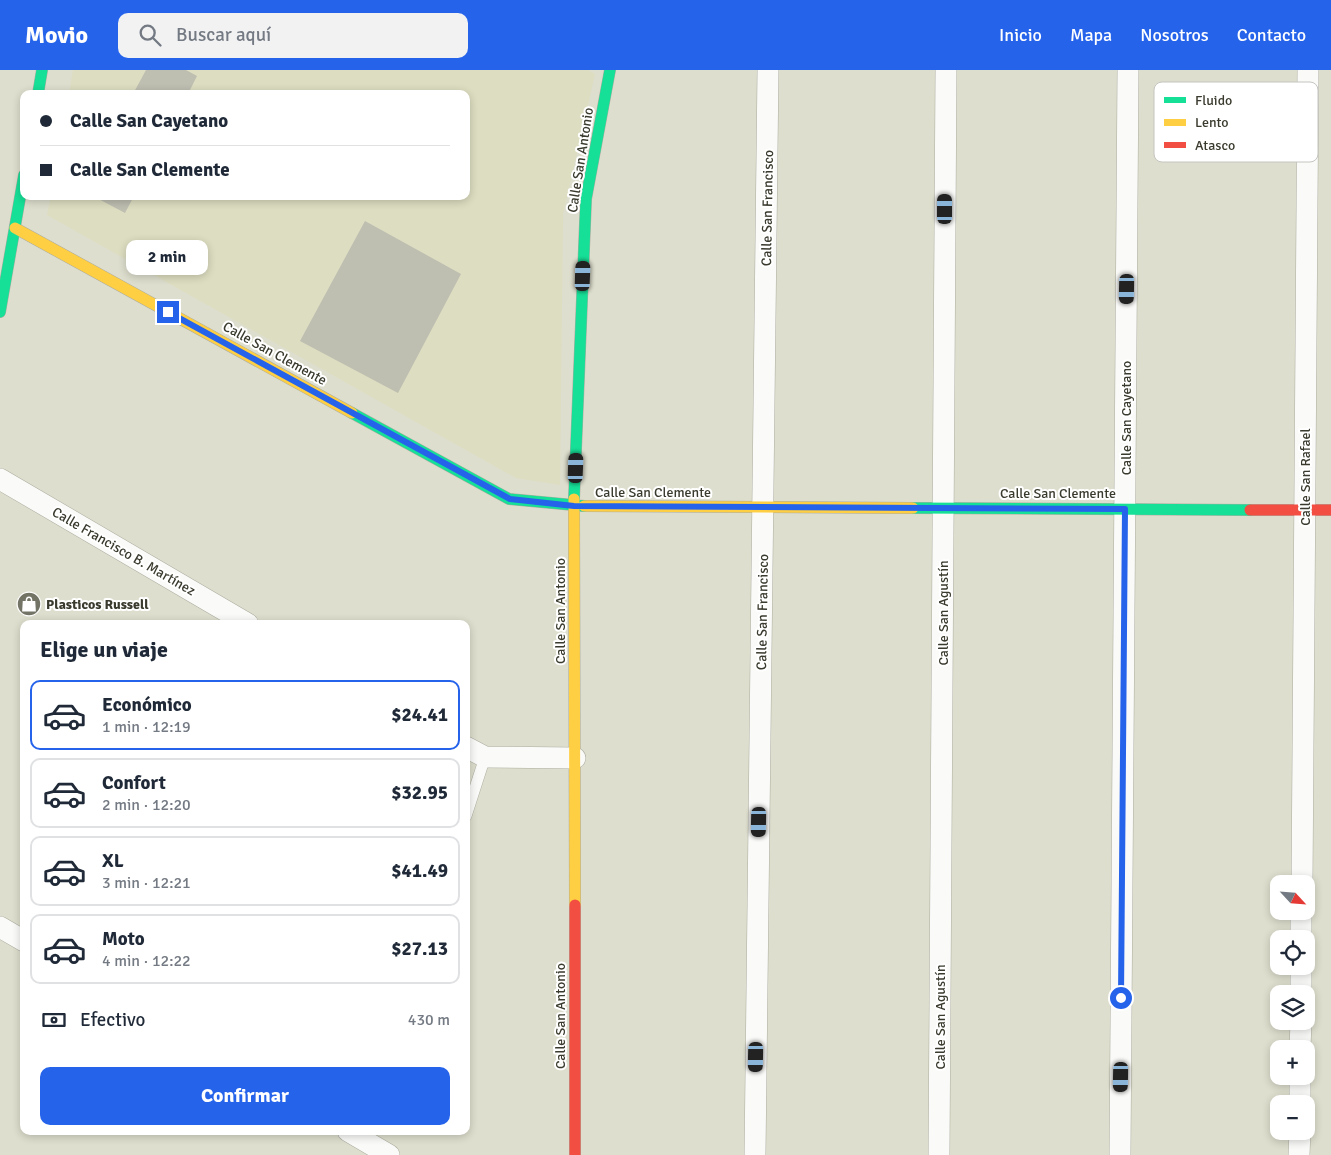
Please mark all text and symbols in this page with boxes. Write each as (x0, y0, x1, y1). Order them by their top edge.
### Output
search box (118, 13, 468, 58)
text: Movio (25, 20, 88, 50)
icon: search (136, 21, 164, 49)
text: Buscar aquí (176, 23, 271, 47)
text: Inicio (999, 24, 1042, 46)
text: Mapa (1070, 24, 1112, 46)
text: Nosotros (1140, 24, 1209, 46)
text: Contacto (1237, 24, 1306, 46)
legend (1154, 82, 1318, 162)
text: Fluido (1195, 92, 1232, 109)
street label: Calle San Antonio (564, 106, 597, 214)
text: Calle San Cayetano (70, 109, 228, 133)
text: Lento (1195, 114, 1229, 131)
text: Atasco (1195, 137, 1235, 154)
street label: Calle San Francisco (758, 150, 777, 266)
text: Calle San Clemente (70, 158, 230, 182)
car (937, 194, 952, 224)
callout: 2 min (127, 240, 209, 274)
text: 2 min (148, 247, 186, 267)
car (574, 261, 591, 291)
car (1119, 274, 1134, 304)
route end (157, 301, 179, 323)
street label: Calle San Clemente (220, 318, 330, 389)
street label: Calle San Cayetano (1118, 361, 1135, 475)
street label: Calle San Rafael (1297, 428, 1314, 526)
car (567, 453, 584, 483)
street label: Calle San Clemente (595, 484, 711, 501)
street label: Calle San Clemente (1000, 485, 1116, 502)
street label: Calle Francisco B. Martínez (49, 503, 198, 599)
street label: Calle San Francisco (753, 554, 772, 670)
street label: Calle San Antonio (552, 558, 569, 664)
street label: Calle San Agustín (935, 560, 952, 666)
shop icon: Plasticos Russell (16, 591, 42, 617)
place label: Plasticos Russell (46, 596, 149, 613)
text: Elige un viaje (40, 636, 168, 663)
icon: car (42, 693, 87, 738)
text: Económico (102, 693, 192, 717)
text: $24.41 (391, 703, 448, 727)
text: 1 min · 12:19 (102, 717, 191, 737)
icon: car (42, 771, 87, 816)
text: Confort (102, 771, 166, 795)
text: $32.95 (391, 781, 448, 805)
text: 2 min · 12:20 (102, 795, 191, 815)
car (751, 807, 766, 837)
icon: car (42, 849, 87, 894)
text: XL (102, 849, 124, 873)
text: $41.49 (391, 859, 448, 883)
text: 3 min · 12:21 (102, 873, 191, 893)
north arrow (1270, 875, 1315, 920)
map controls (1270, 875, 1315, 1140)
icon: car (42, 927, 87, 972)
text: Moto (102, 927, 145, 951)
button: locate (1270, 930, 1315, 975)
text: $27.13 (391, 937, 448, 961)
text: 4 min · 12:22 (102, 951, 191, 971)
street label: Calle San Antonio (552, 963, 569, 1069)
street label: Calle San Agustín (932, 964, 949, 1070)
button: layers (1270, 985, 1315, 1030)
route start (1110, 987, 1132, 1009)
icon: cash (40, 1006, 68, 1034)
text: Efectivo (80, 1008, 145, 1032)
text: 430 m (408, 1010, 450, 1030)
button: + (1270, 1040, 1315, 1085)
car (748, 1042, 763, 1072)
car (1113, 1062, 1128, 1092)
button: Confirmar (40, 1067, 450, 1125)
button: − (1270, 1095, 1315, 1140)

